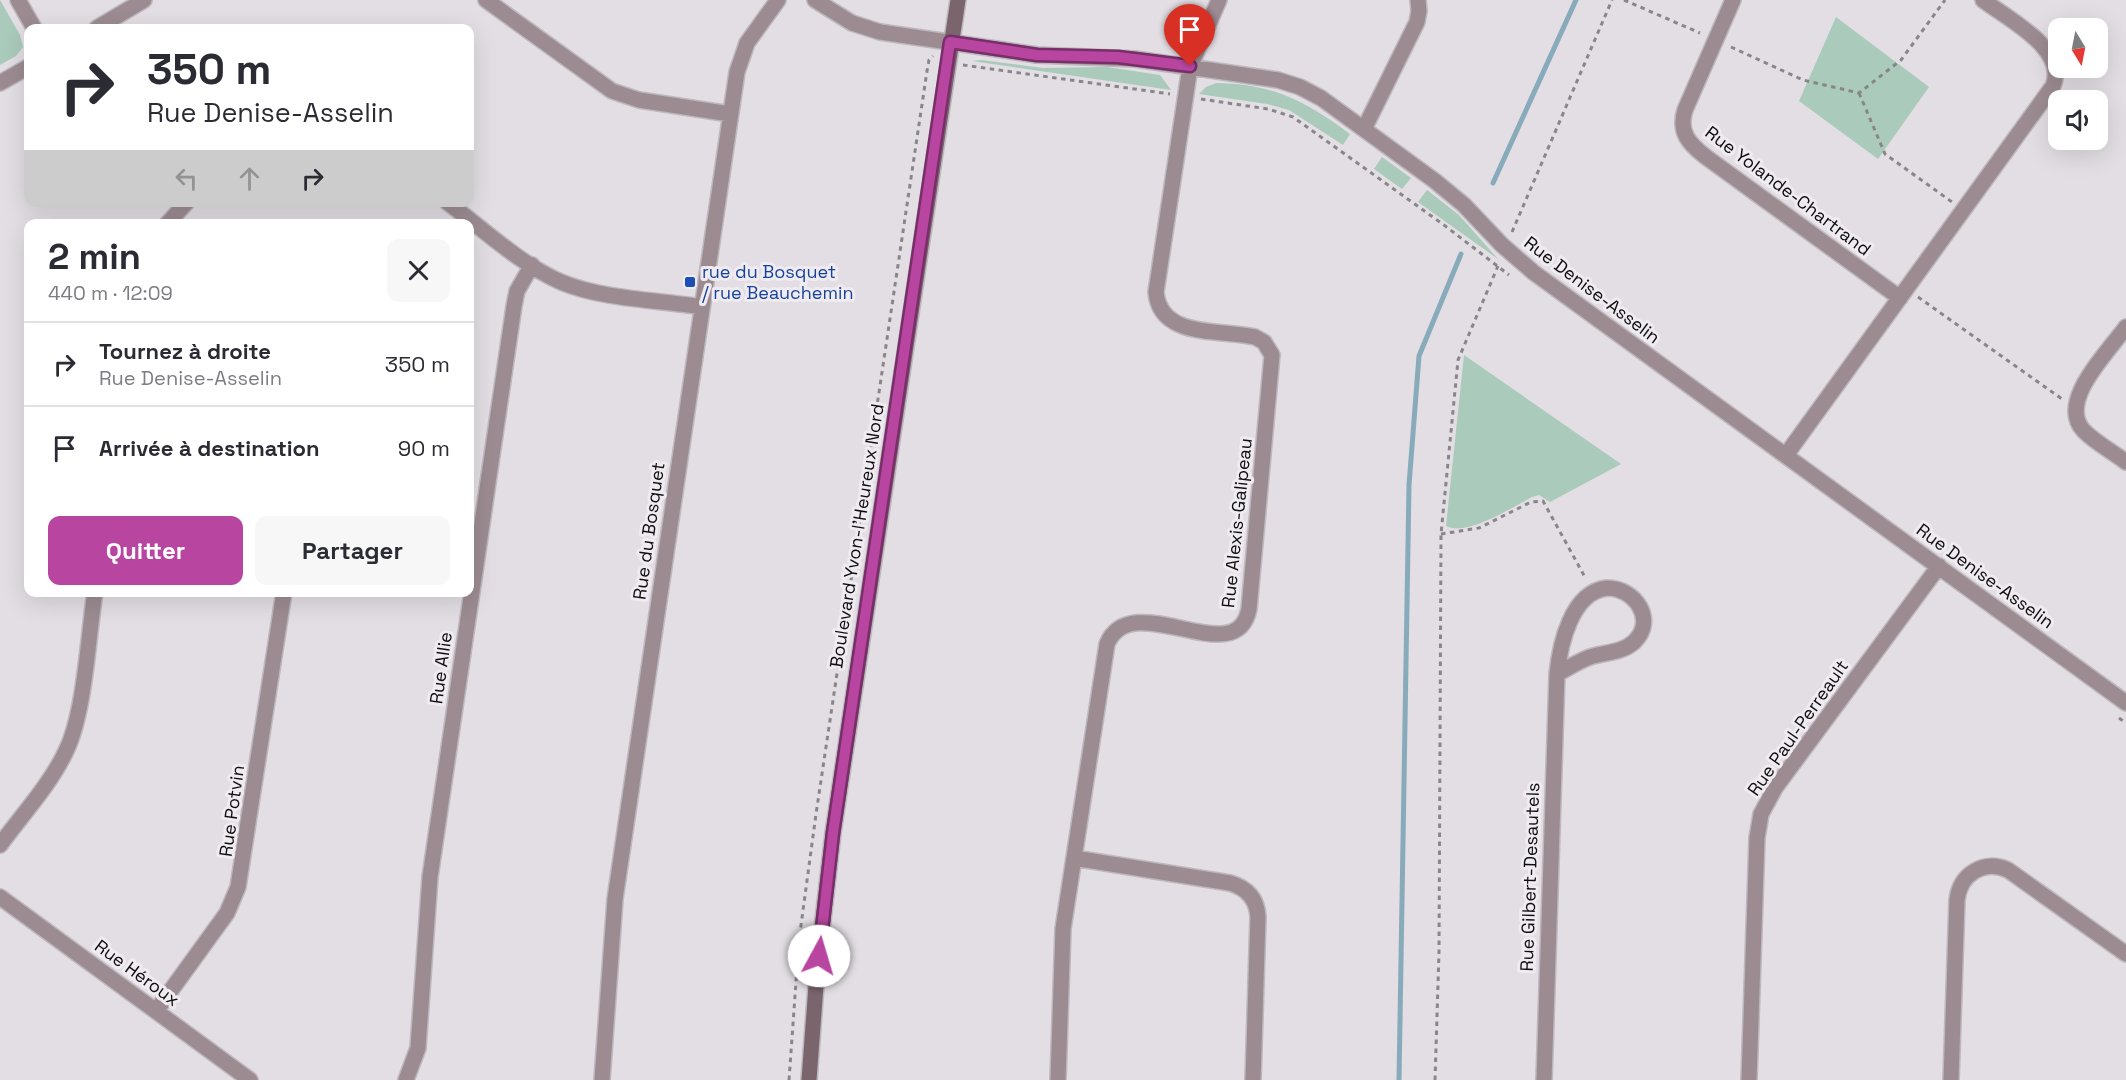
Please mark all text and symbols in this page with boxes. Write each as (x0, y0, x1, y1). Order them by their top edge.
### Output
pin (1164, 4, 1215, 66)
icon: arrive (1173, 13, 1206, 46)
north arrow (2048, 18, 2108, 78)
map controls (2048, 18, 2108, 150)
text: 350 m (147, 43, 272, 96)
icon: right (48, 48, 126, 126)
button: sound (2048, 90, 2108, 150)
text: Rue Denise-Asselin (147, 95, 394, 130)
street label: Rue Yolande-Chartrand (1701, 121, 1876, 260)
icon: left (170, 162, 203, 195)
icon: ahead (233, 162, 266, 195)
icon: right (296, 162, 329, 195)
street label: Rue Denise-Asselin (1520, 231, 1665, 348)
text: 2 min (48, 234, 141, 280)
button: close (387, 239, 450, 302)
place label: rue du Bosquet / rue Beauchemin (702, 260, 853, 304)
marker: rue du Bosquet / rue Beauchemin (683, 275, 697, 289)
text: 440 m · 12:09 (48, 280, 173, 306)
text: Tournez à droite (99, 337, 271, 365)
icon: right (48, 348, 81, 381)
text: 350 m (385, 350, 450, 378)
text: Rue Denise-Asselin (99, 365, 282, 391)
street label: Boulevard Yvon-l'Heureux Nord (824, 402, 889, 670)
icon: arrive (48, 432, 81, 465)
text: Arrivée à destination (99, 434, 320, 462)
text: 90 m (398, 434, 450, 462)
street label: Rue Alexis-Galipeau (1216, 437, 1257, 609)
street label: Rue du Bosquet (627, 461, 670, 601)
button: Quitter (48, 516, 243, 585)
button: Partager (255, 516, 450, 585)
street label: Rue Denise-Asselin (1912, 518, 2059, 633)
street label: Rue Allie (424, 630, 457, 705)
street label: Rue Paul-Perreault (1742, 655, 1853, 800)
street label: Rue Potvin (214, 764, 249, 858)
street label: Rue Gilbert-Desautels (1515, 782, 1544, 972)
position arrow (787, 924, 851, 988)
street label: Rue Héroux (90, 934, 184, 1011)

